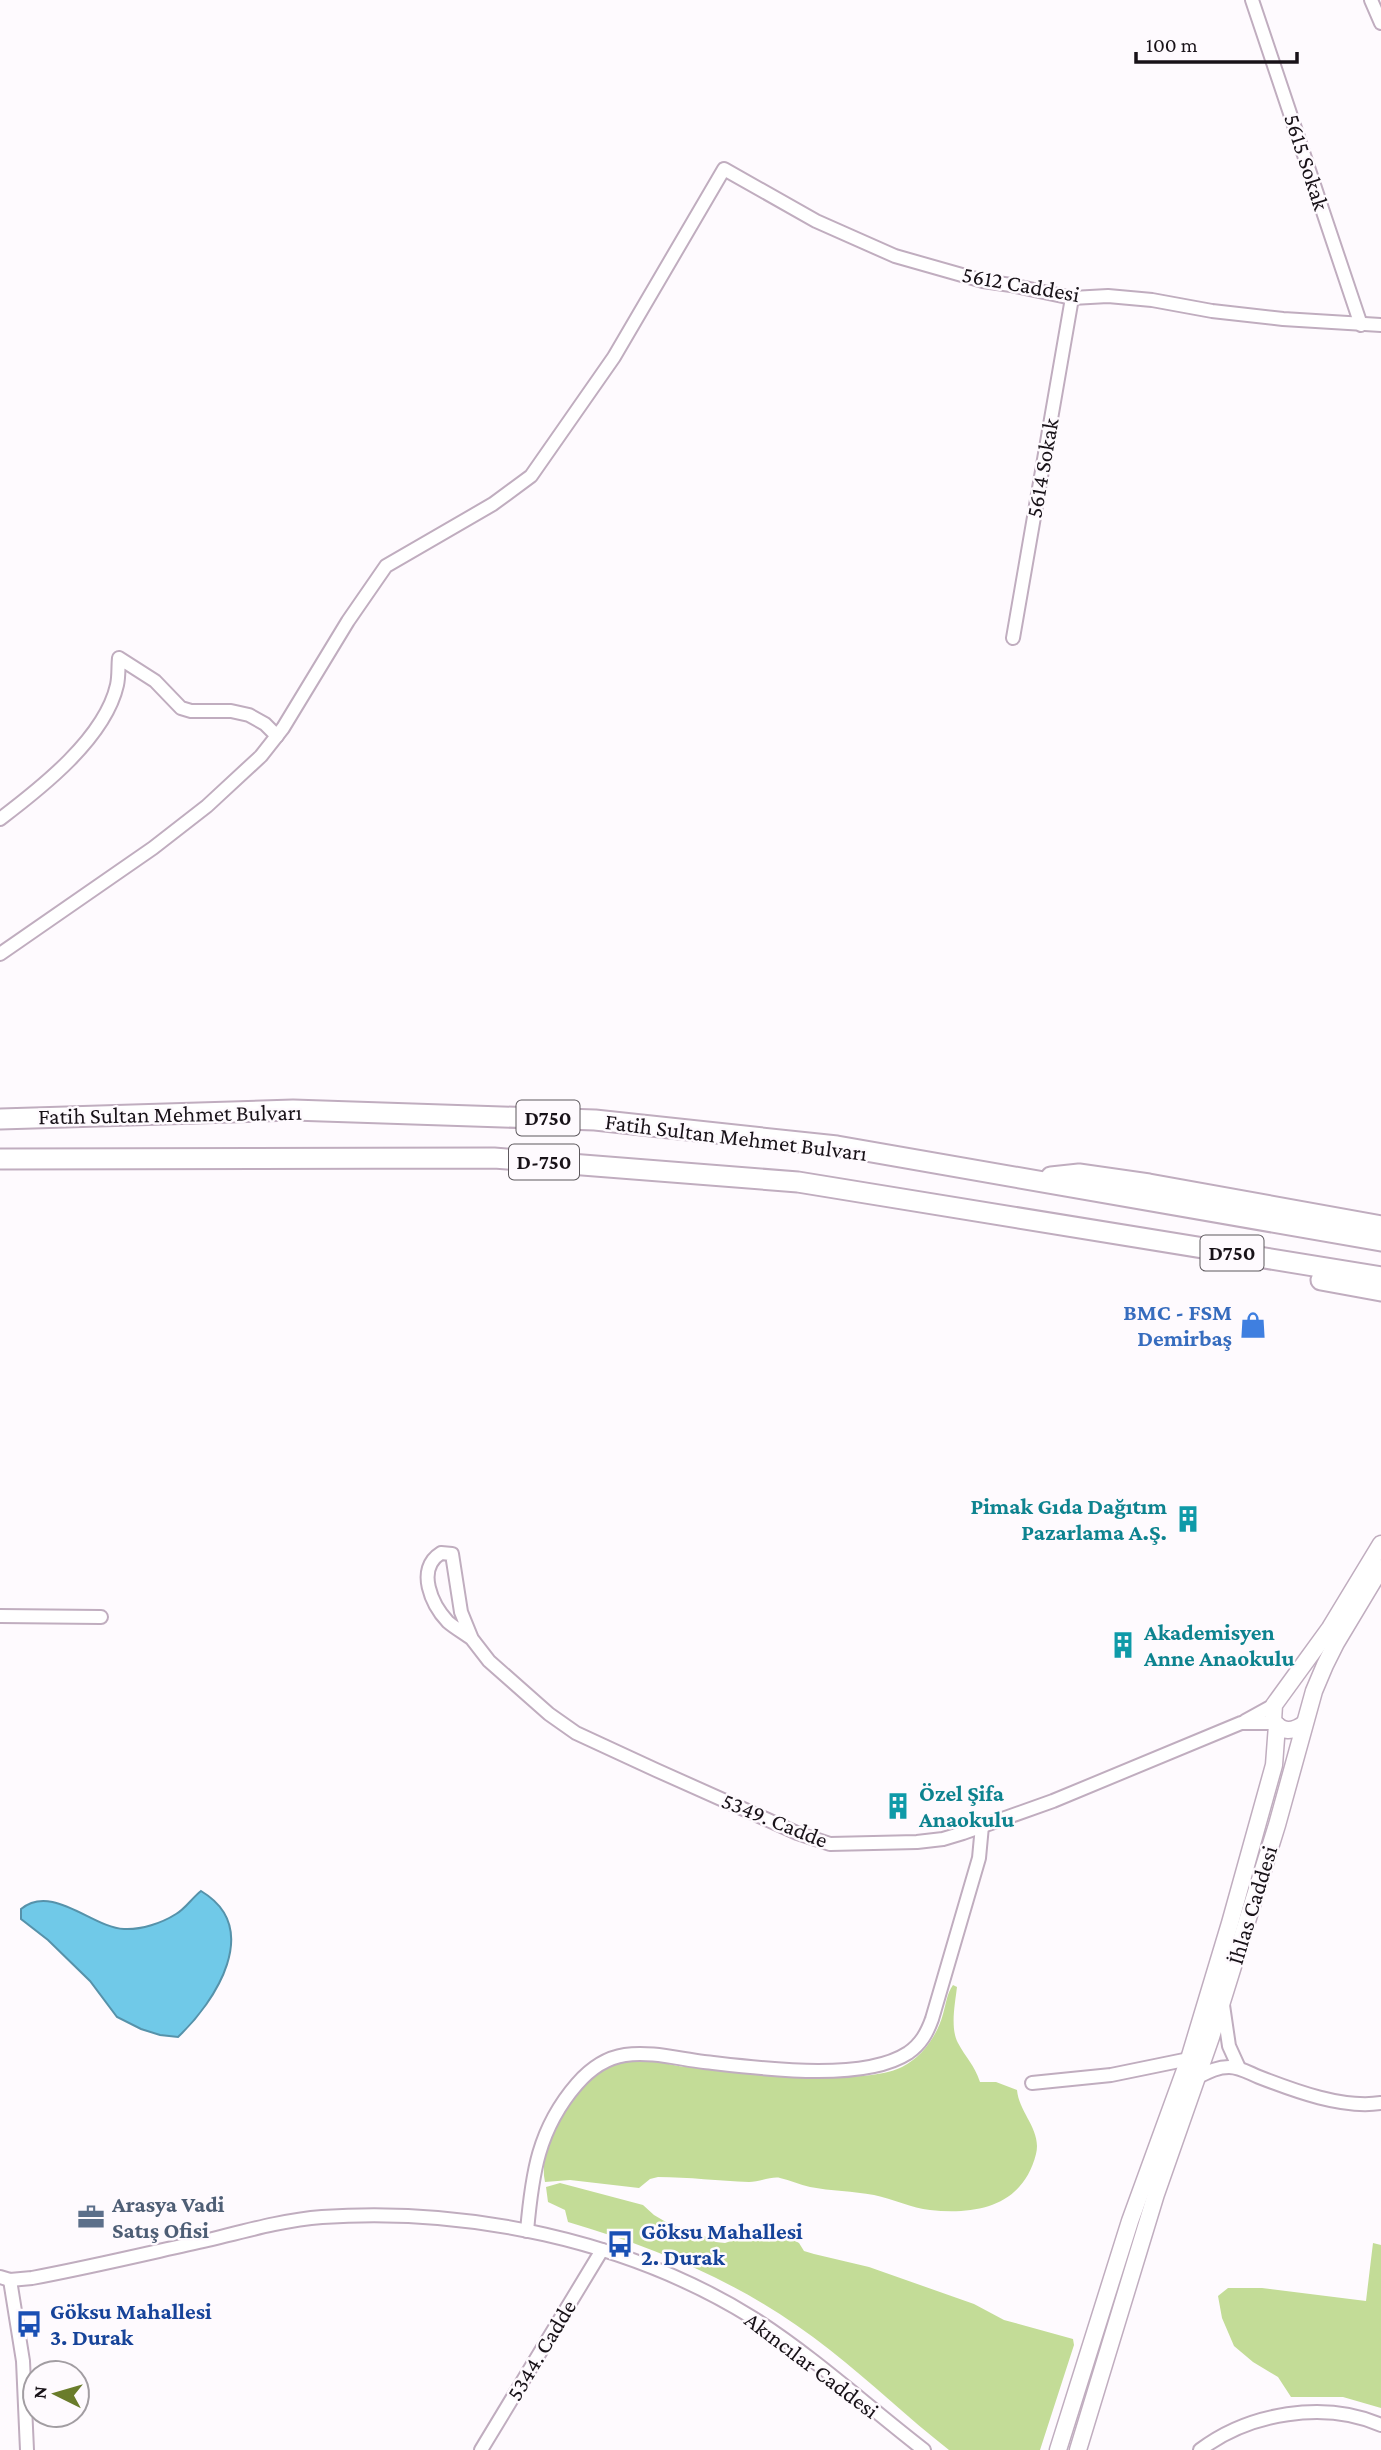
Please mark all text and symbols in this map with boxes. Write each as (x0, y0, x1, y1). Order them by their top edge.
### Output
scale bar (1136, 21, 1297, 65)
text: 100 m (1146, 33, 1198, 57)
street label: 5615 Sokak (1279, 110, 1335, 214)
street label: 5612 Caddesi (960, 261, 1082, 307)
street label: 5614 Sokak (1020, 416, 1064, 520)
street label: Fatih Sultan Mehmet Bulvarı (38, 1099, 302, 1129)
road number: D750 (516, 1100, 580, 1136)
street label: Fatih Sultan Mehmet Bulvarı (604, 1108, 868, 1166)
road number: D-750 (509, 1144, 579, 1180)
road number: D750 (1200, 1236, 1264, 1270)
place label: BMC - FSM Demirbaş (1123, 1299, 1232, 1351)
shop icon: BMC - FSM Demirbaş (1238, 1310, 1268, 1340)
place label: Pimak Gıda Dağıtım Pazarlama A.Ş. (970, 1493, 1168, 1545)
building icon: Pimak Gıda Dağıtım Pazarlama A.Ş. (1173, 1504, 1203, 1534)
place label: Akademisyen Anne Anaokulu (1143, 1619, 1294, 1671)
building icon: Akademisyen Anne Anaokulu (1108, 1630, 1138, 1660)
place label: Özel Şifa Anaokulu (918, 1780, 1014, 1832)
street label: 5349. Cadde (718, 1787, 832, 1853)
building icon: Özel Şifa Anaokulu (883, 1791, 913, 1821)
street label: İhlas Caddesi (1222, 1842, 1282, 1968)
place label: Arasya Vadi Satış Ofisi (111, 2191, 225, 2243)
office icon: Arasya Vadi Satış Ofisi (76, 2202, 106, 2232)
place label: Göksu Mahallesi 2. Durak (641, 2218, 803, 2270)
bus stop icon: Göksu Mahallesi 2. Durak (605, 2229, 635, 2259)
street label: 5344. Cadde (501, 2295, 581, 2405)
place label: Göksu Mahallesi 3. Durak (50, 2298, 212, 2350)
street label: Akıncılar Caddesi (740, 2306, 884, 2424)
bus stop icon: Göksu Mahallesi 3. Durak (14, 2309, 44, 2339)
north arrow (21, 2359, 91, 2429)
text: N (29, 2385, 51, 2400)

